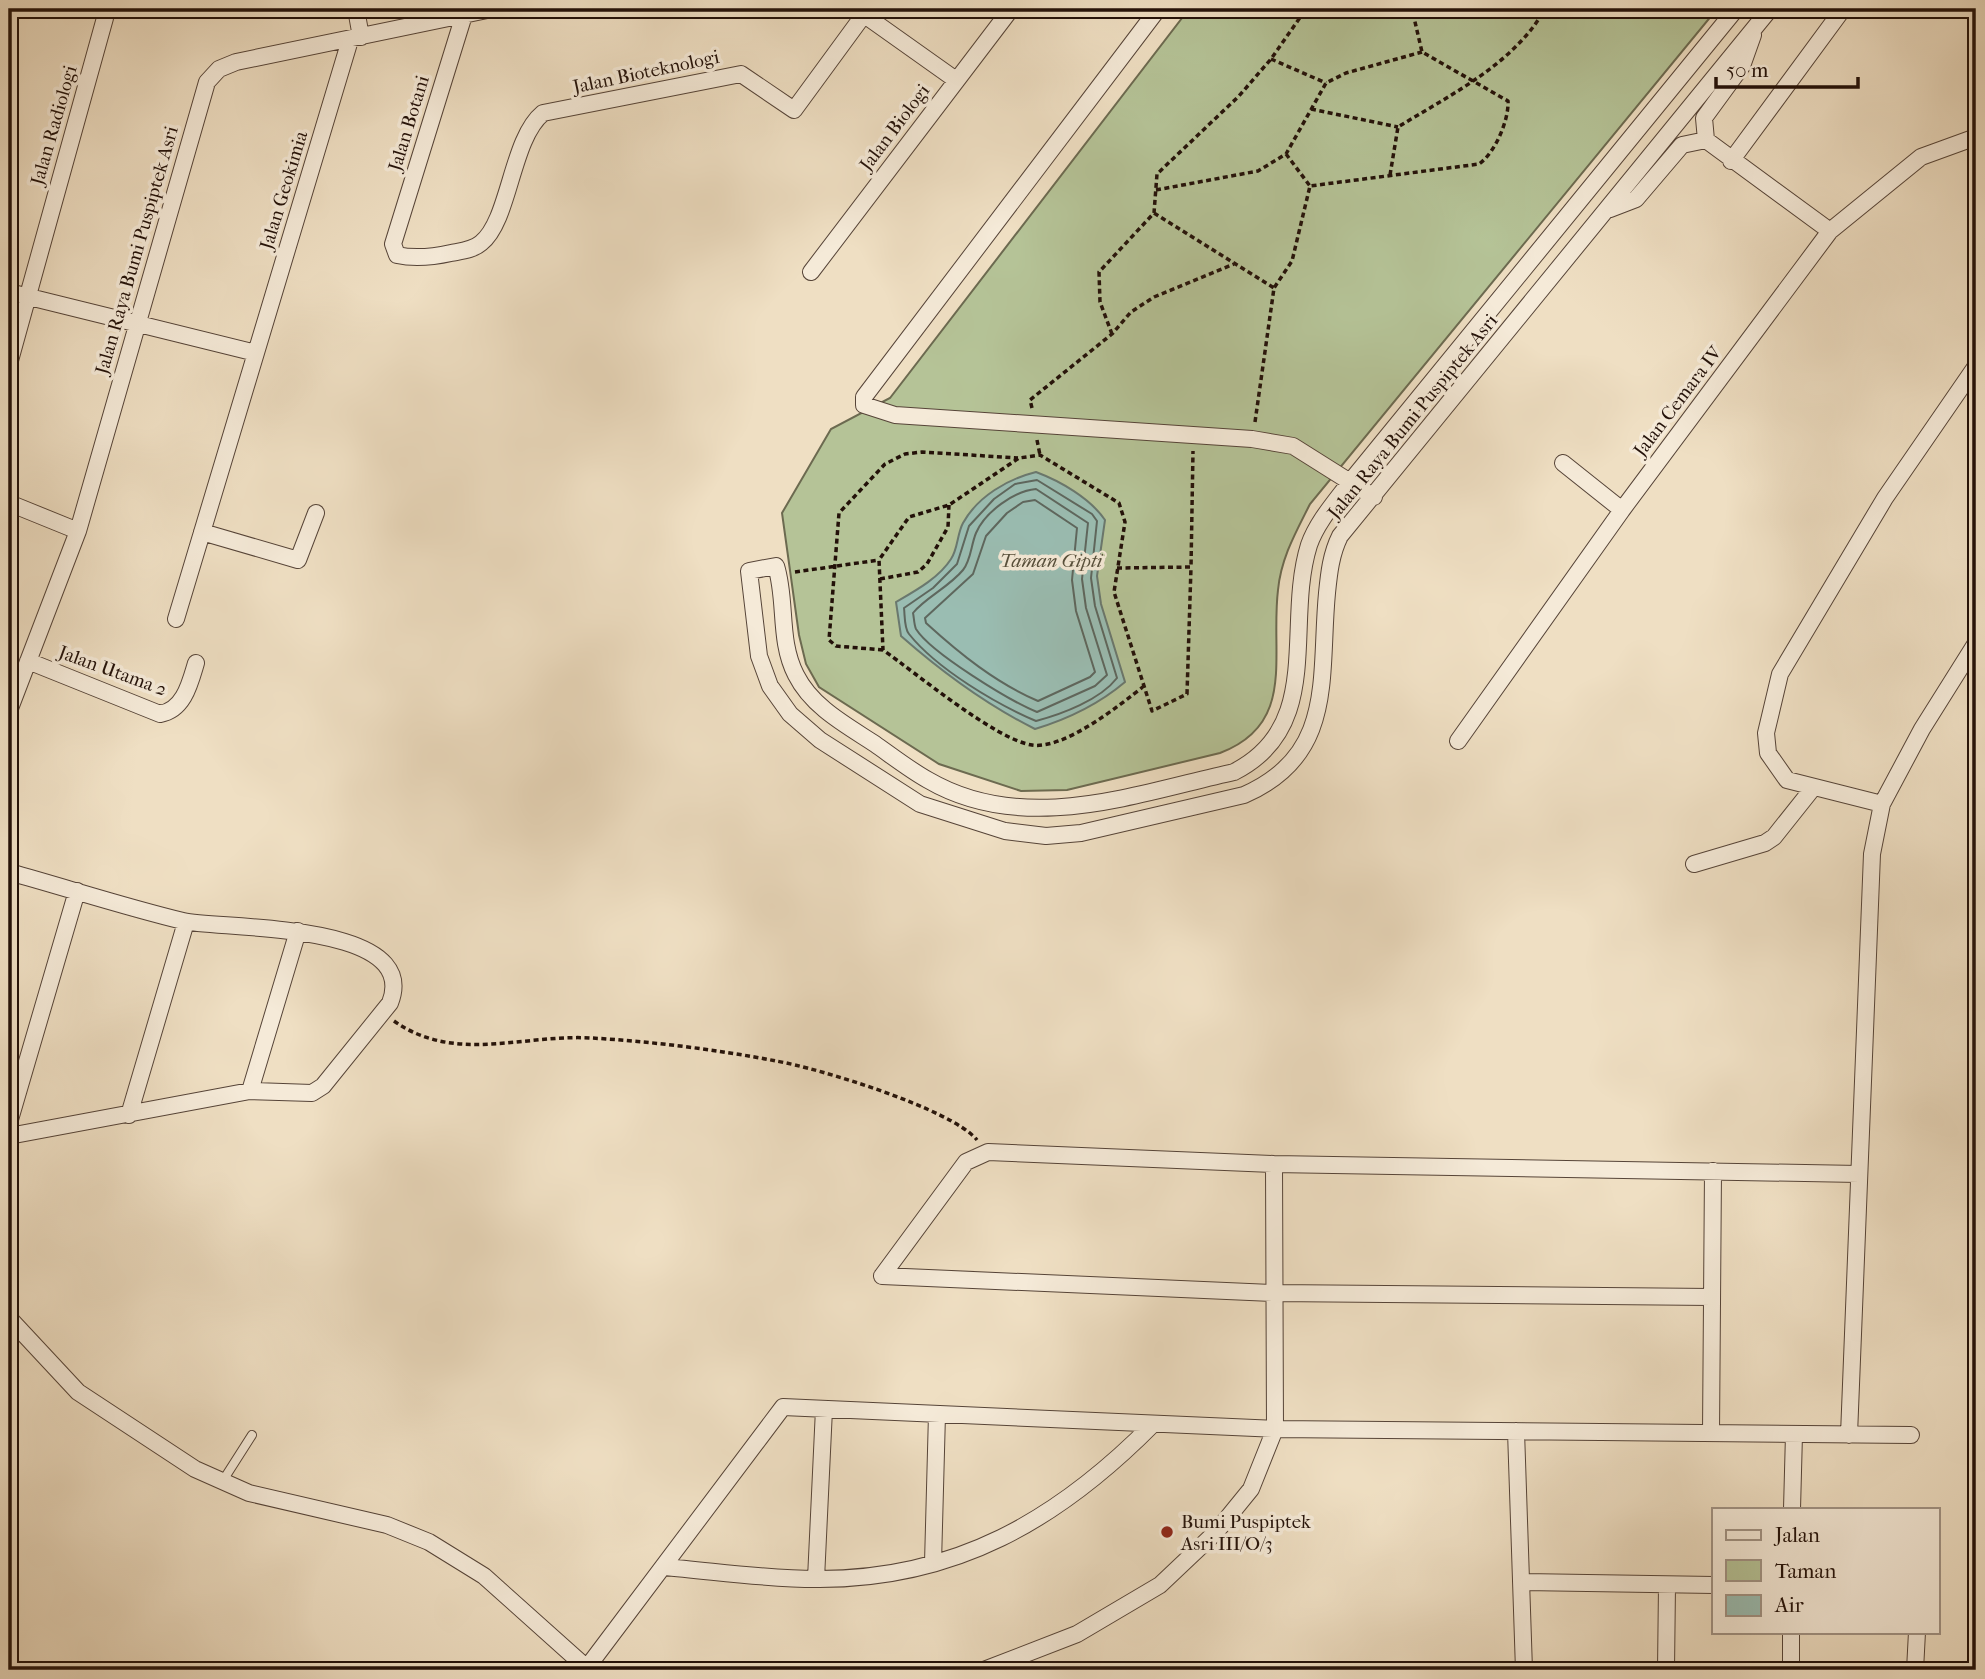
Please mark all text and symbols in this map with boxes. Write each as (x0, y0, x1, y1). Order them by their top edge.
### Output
street label: Jalan Bioteknologi (569, 46, 722, 99)
scale bar (1716, 46, 1857, 90)
text: 50 m (1726, 58, 1769, 82)
street label: Jalan Radiologi (26, 63, 82, 190)
street label: Jalan Botani (383, 72, 434, 176)
street label: Jalan Biologi (854, 80, 935, 177)
street label: Jalan Raya Bumi Puspiptek Asri (90, 123, 183, 379)
street label: Jalan Geokimia (255, 128, 312, 254)
street label: Jalan Raya Bumi Puspiptek Asri (1322, 310, 1502, 525)
street label: Jalan Cemara IV (1628, 342, 1727, 463)
park label: Taman Gipti (1000, 550, 1104, 572)
street label: Jalan Utama 2 (54, 641, 170, 701)
legend (1712, 1508, 1940, 1634)
place label: Bumi Puspiptek Asri III/O/3 (1180, 1511, 1311, 1555)
text: Jalan (1773, 1523, 1820, 1547)
marker: Bumi Puspiptek Asri III/O/3 (1159, 1524, 1175, 1540)
text: Taman (1775, 1559, 1836, 1583)
text: Air (1774, 1593, 1804, 1617)

